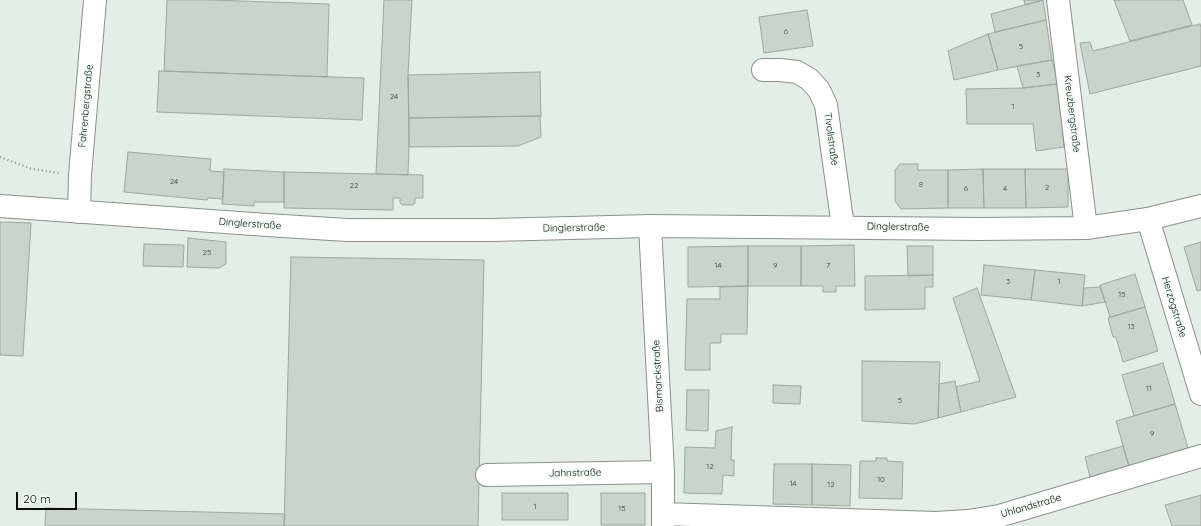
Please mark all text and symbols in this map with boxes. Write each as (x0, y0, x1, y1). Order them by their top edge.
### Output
house number: 6 (784, 27, 788, 37)
house number: 5 (1019, 42, 1023, 52)
street label: Fahrenbergstraße (76, 64, 96, 148)
house number: 3 (1036, 70, 1040, 80)
street label: Kreuzbergstraße (1061, 75, 1083, 153)
house number: 24 (390, 92, 398, 102)
house number: 1 (1012, 102, 1014, 112)
street label: Tivolistraße (821, 112, 841, 166)
house number: 24 (170, 177, 178, 187)
house number: 8 (919, 180, 923, 190)
house number: 22 (350, 181, 358, 191)
house number: 2 (1045, 183, 1049, 193)
house number: 6 (964, 184, 968, 194)
house number: 4 (1003, 184, 1007, 194)
street label: Dinglerstraße (218, 216, 282, 232)
street label: Dinglerstraße (867, 220, 929, 234)
street label: Dinglerstraße (543, 221, 605, 235)
house number: 25 (203, 248, 211, 258)
house number: 14 (714, 261, 722, 271)
house number: 9 (773, 261, 777, 271)
house number: 7 (826, 261, 830, 271)
street label: Herzogstraße (1159, 275, 1189, 339)
house number: 3 (1006, 277, 1010, 287)
house number: 1 (1058, 277, 1060, 287)
house number: 15 (1118, 290, 1126, 300)
house number: 13 (1127, 322, 1135, 332)
street label: Bismarckstraße (650, 340, 666, 412)
house number: 11 (1146, 384, 1152, 394)
house number: 5 (898, 396, 902, 406)
house number: 9 (1150, 429, 1154, 439)
house number: 12 (706, 462, 714, 472)
street label: Jahnstraße (548, 467, 602, 479)
house number: 10 (877, 475, 885, 485)
house number: 14 (789, 479, 797, 489)
house number: 12 (827, 480, 835, 490)
scale bar (18, 484, 79, 510)
text: 20 m (23, 491, 51, 506)
street label: Uhlandstraße (999, 492, 1063, 520)
house number: 1 (534, 502, 536, 512)
house number: 15 (618, 504, 626, 514)

